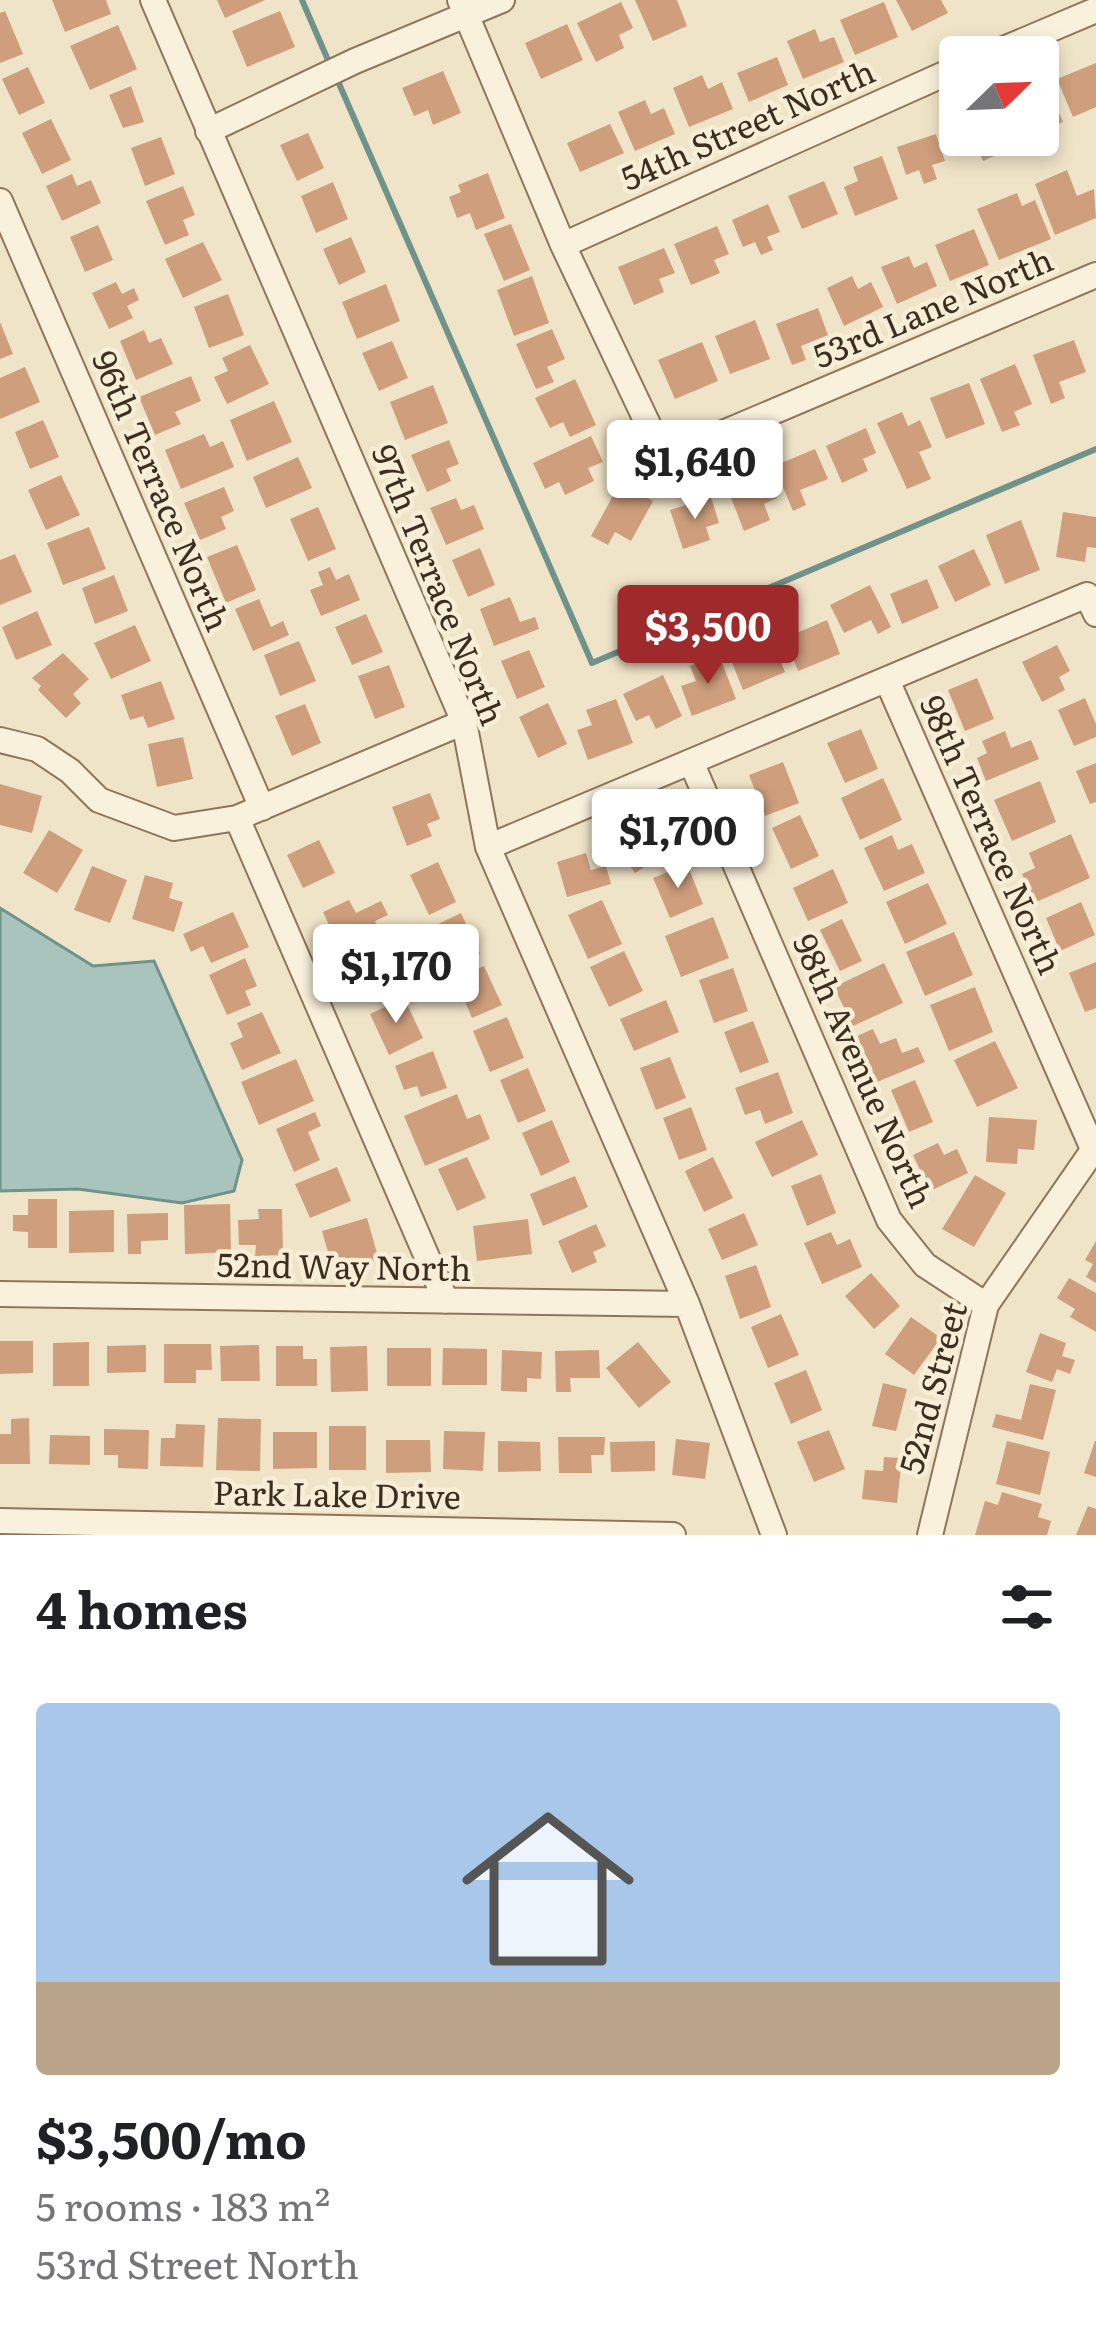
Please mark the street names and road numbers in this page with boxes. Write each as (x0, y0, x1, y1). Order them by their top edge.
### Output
street label: 54th Street North (612, 45, 882, 201)
street label: 53rd Lane North (804, 233, 1060, 378)
street label: 96th Terrace North (82, 342, 244, 638)
street label: 97th Terrace North (362, 436, 519, 732)
street label: 98th Terrace North (910, 687, 1077, 981)
street label: 98th Avenue North (783, 925, 948, 1215)
street label: 52nd Way North (216, 1238, 472, 1291)
street label: 52nd Street (884, 1295, 977, 1479)
street label: Park Lake Drive (213, 1466, 461, 1519)

